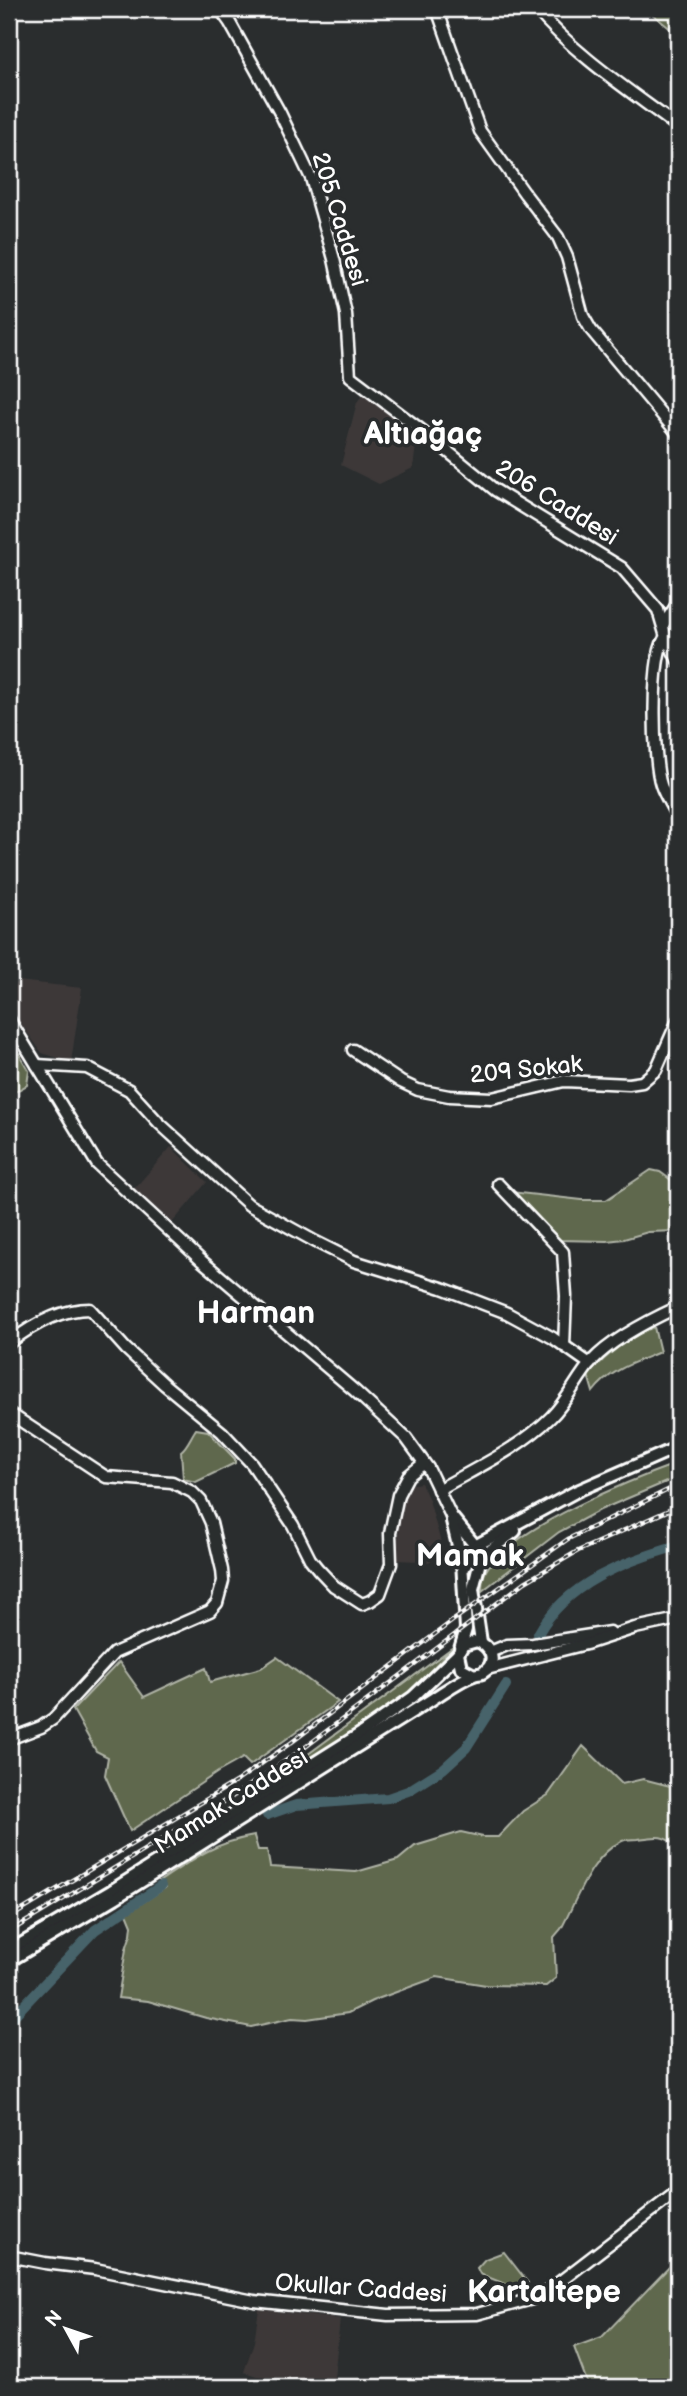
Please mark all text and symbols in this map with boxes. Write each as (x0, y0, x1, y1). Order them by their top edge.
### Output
street label: 205 Caddesi (305, 149, 374, 290)
district label: Altıağaç (363, 415, 482, 454)
street label: 206 Caddesi (490, 453, 623, 552)
street label: 209 Sokak (468, 1049, 584, 1090)
district label: Harman (197, 1294, 315, 1333)
district label: Mamak (416, 1537, 524, 1576)
street label: Mamak Caddesi (149, 1743, 314, 1860)
street label: Okullar Caddesi (274, 2268, 448, 2309)
district label: Kartaltepe (467, 2273, 621, 2312)
north arrow (32, 2294, 102, 2364)
text: N (41, 2306, 68, 2332)

